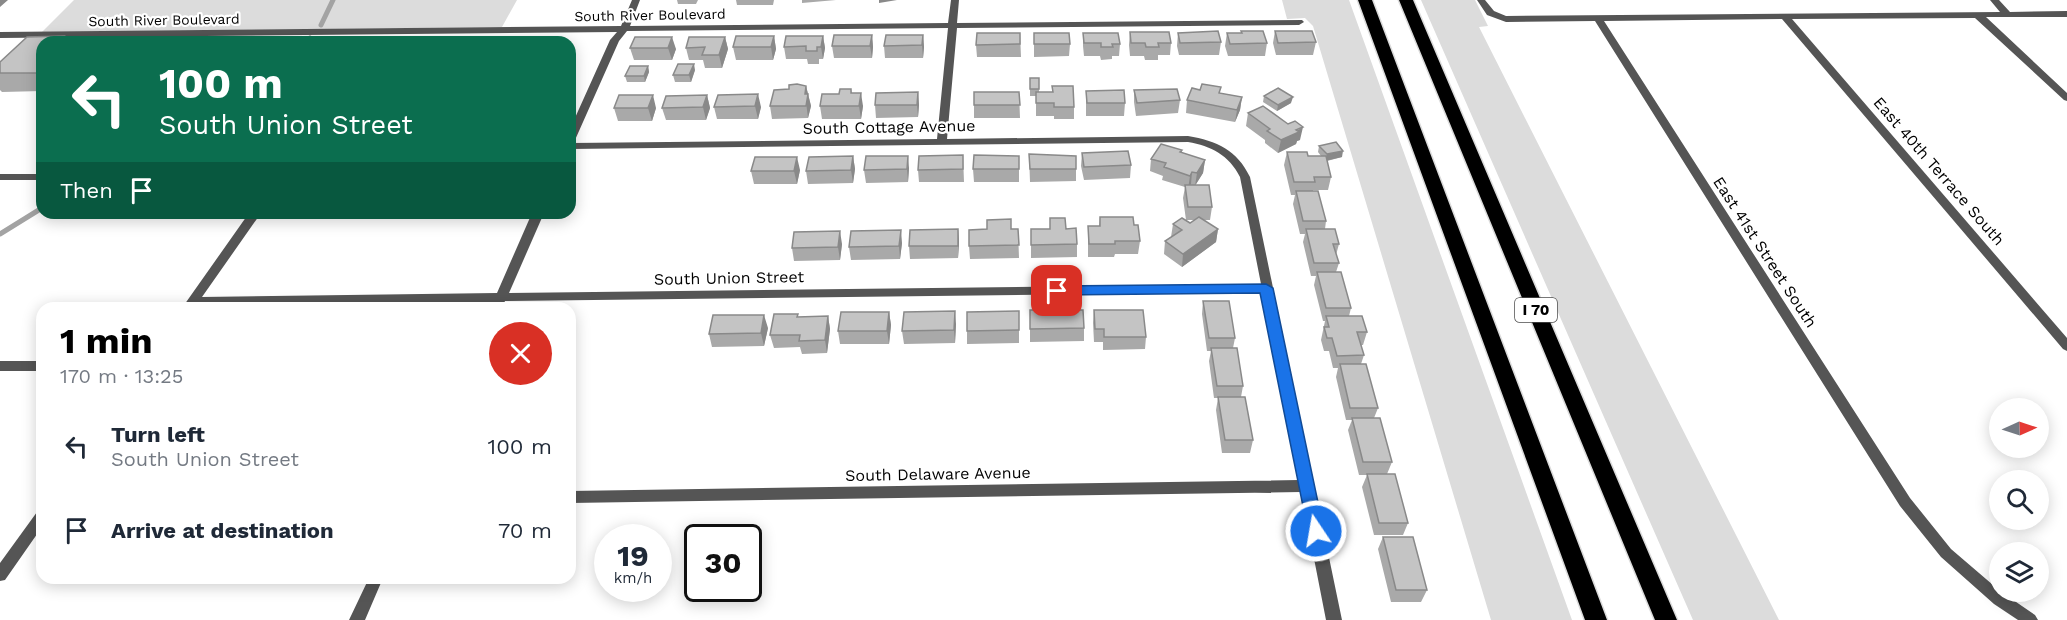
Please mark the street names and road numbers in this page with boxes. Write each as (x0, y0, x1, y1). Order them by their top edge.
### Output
street label: South River Boulevard (574, 6, 726, 24)
street label: South River Boulevard (88, 11, 240, 29)
street label: East 40th Terrace South (1869, 93, 2009, 249)
street label: South Cottage Avenue (802, 116, 976, 138)
street label: East 41st Street South (1709, 173, 1821, 331)
street label: South Union Street (654, 267, 805, 289)
road number: I 70 (1515, 298, 1557, 322)
street label: South Delaware Avenue (845, 463, 1031, 485)

